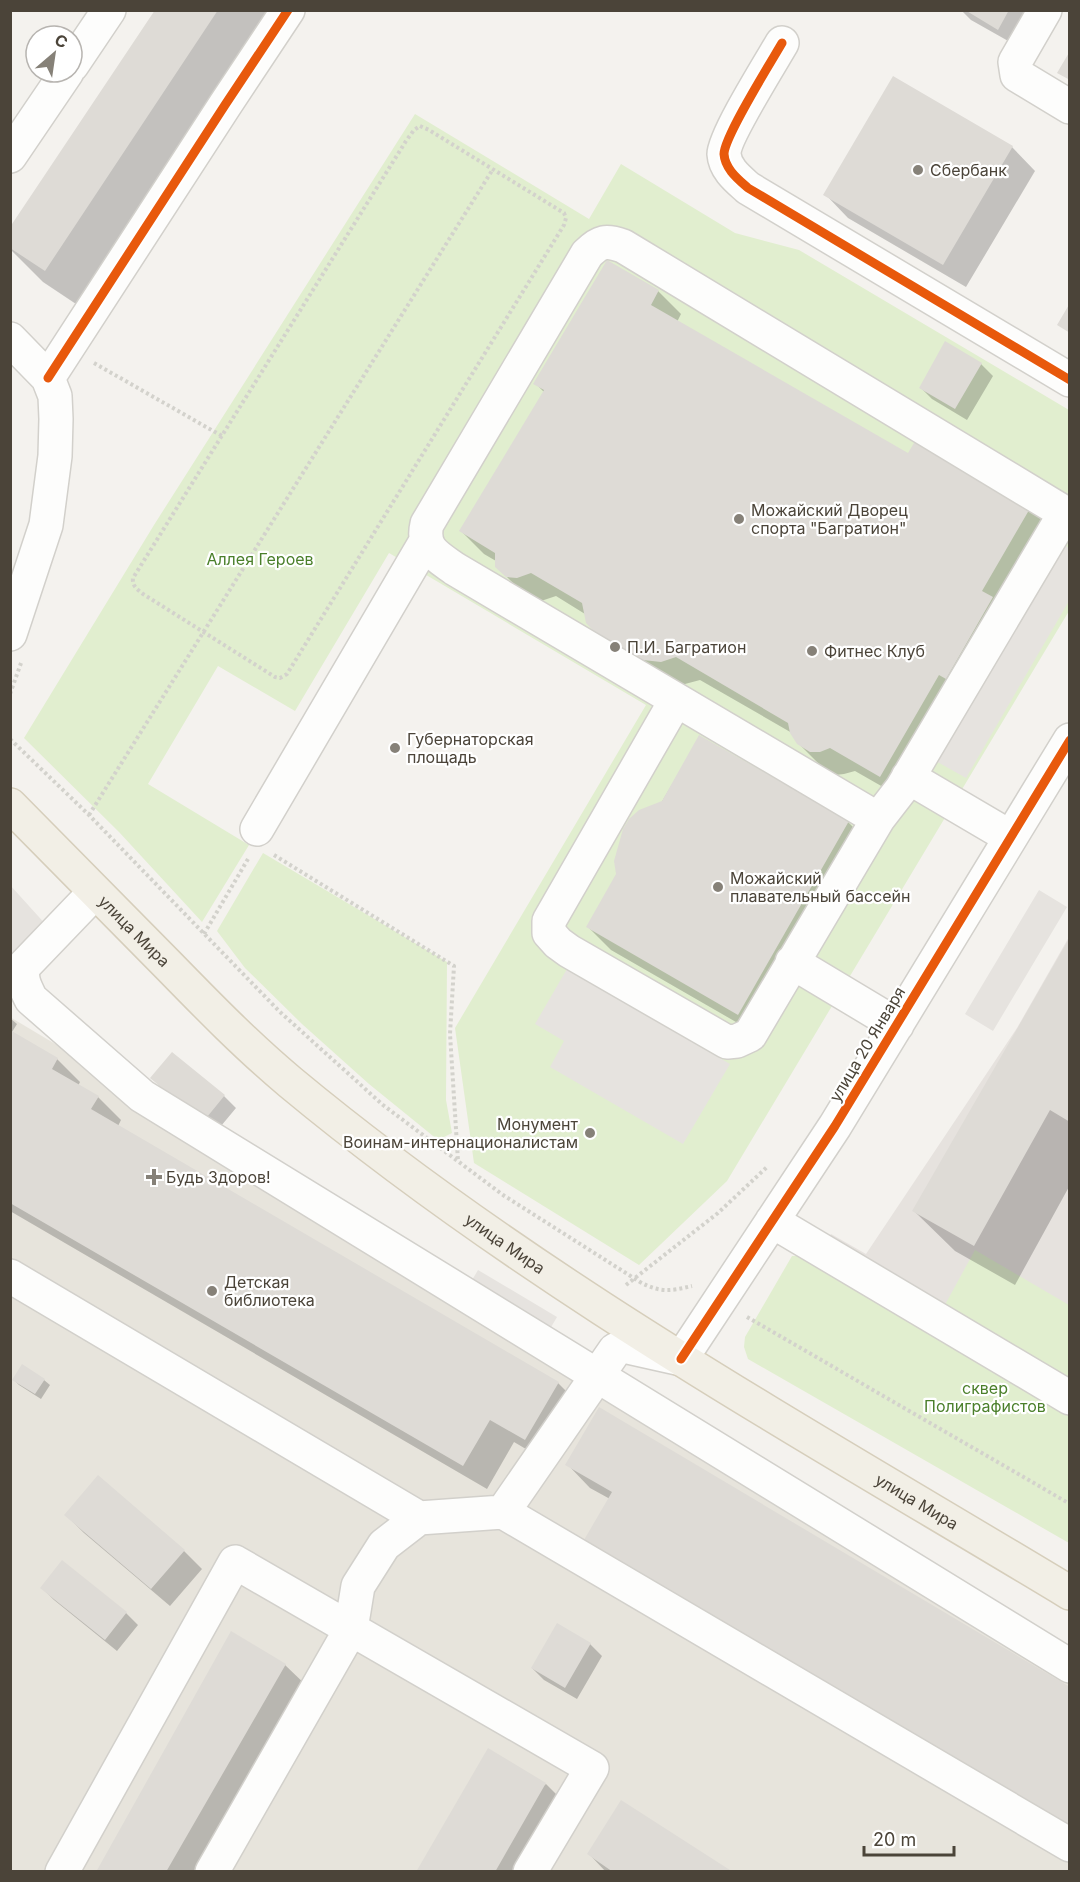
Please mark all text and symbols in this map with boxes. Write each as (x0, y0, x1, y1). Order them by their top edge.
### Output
north arrow (24, 24, 84, 84)
text: С (51, 29, 71, 53)
place label: Сбербанк (930, 160, 1007, 180)
marker: Сбербанк (911, 163, 925, 177)
place label: Можайский Дворец спорта "Багратион" (751, 500, 908, 538)
marker: Можайский Дворец спорта "Багратион" (732, 512, 746, 526)
park label: Аллея Героев (206, 549, 314, 569)
place label: П.И. Багратион (627, 637, 746, 657)
marker: П.И. Багратион (608, 640, 622, 654)
place label: Фитнес Клуб (824, 641, 925, 661)
marker: Фитнес Клуб (805, 644, 819, 658)
place label: Губернаторская площадь (407, 729, 534, 767)
marker: Губернаторская площадь (388, 741, 402, 755)
place label: Можайский плавательный бассейн (730, 868, 910, 906)
marker: Можайский плавательный бассейн (711, 880, 725, 894)
street label: улица Мира (94, 891, 174, 971)
street label: улица 20 Января (825, 983, 909, 1105)
place label: Монумент Воинам-интернационалистам (343, 1114, 579, 1152)
marker: Монумент Воинам-интернационалистам (583, 1126, 597, 1140)
place label: Будь Здоров! (166, 1167, 271, 1187)
marker: Будь Здоров! (147, 1170, 161, 1184)
street label: улица Мира (461, 1209, 549, 1278)
place label: Детская библиотека (224, 1272, 315, 1310)
marker: Детская библиотека (205, 1284, 219, 1298)
park label: сквер Полиграфистов (924, 1378, 1046, 1416)
street label: улица Мира (872, 1469, 962, 1534)
scale bar (864, 1819, 954, 1857)
text: 20 m (873, 1829, 916, 1850)

